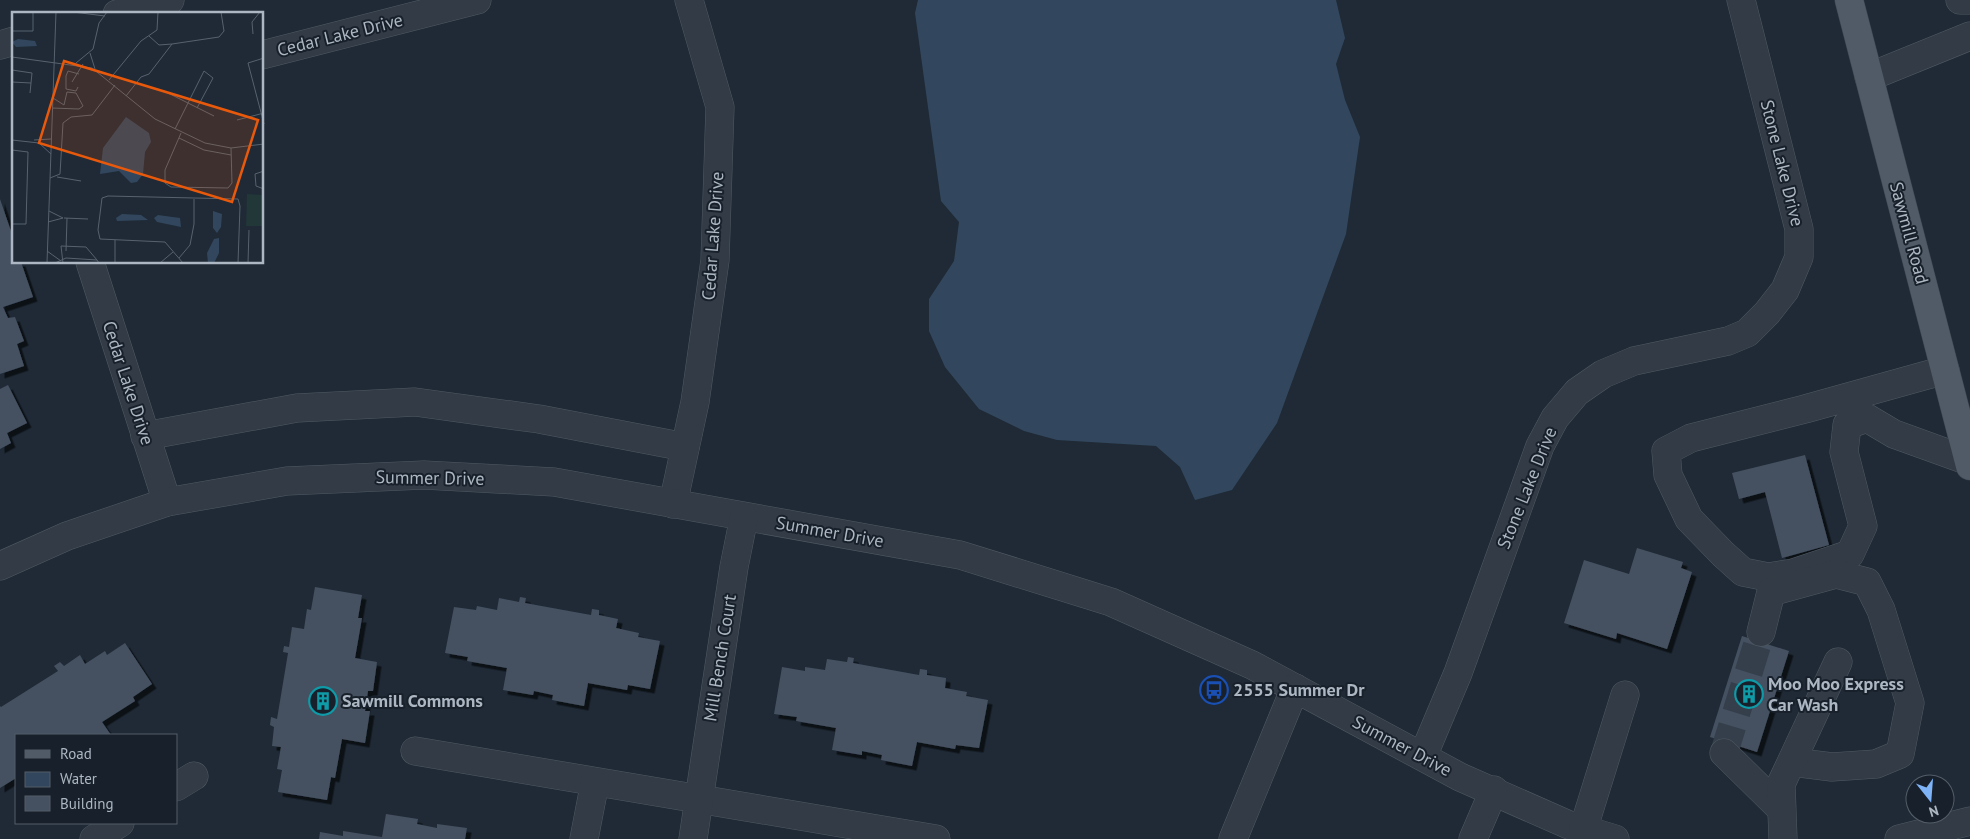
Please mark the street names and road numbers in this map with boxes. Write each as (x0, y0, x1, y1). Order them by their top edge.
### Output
street label: Cedar Lake Drive (275, 8, 405, 61)
street label: Stone Lake Drive (1756, 97, 1809, 228)
street label: Cedar Lake Drive (697, 171, 728, 301)
street label: Sawmill Road (1885, 179, 1934, 286)
street label: Cedar Lake Drive (98, 318, 159, 448)
street label: Stone Lake Drive (1492, 423, 1561, 552)
street label: Summer Drive (375, 465, 485, 490)
street label: Summer Drive (774, 511, 886, 552)
street label: Mill Bench Court (698, 593, 741, 723)
street label: Summer Drive (1349, 710, 1456, 781)

